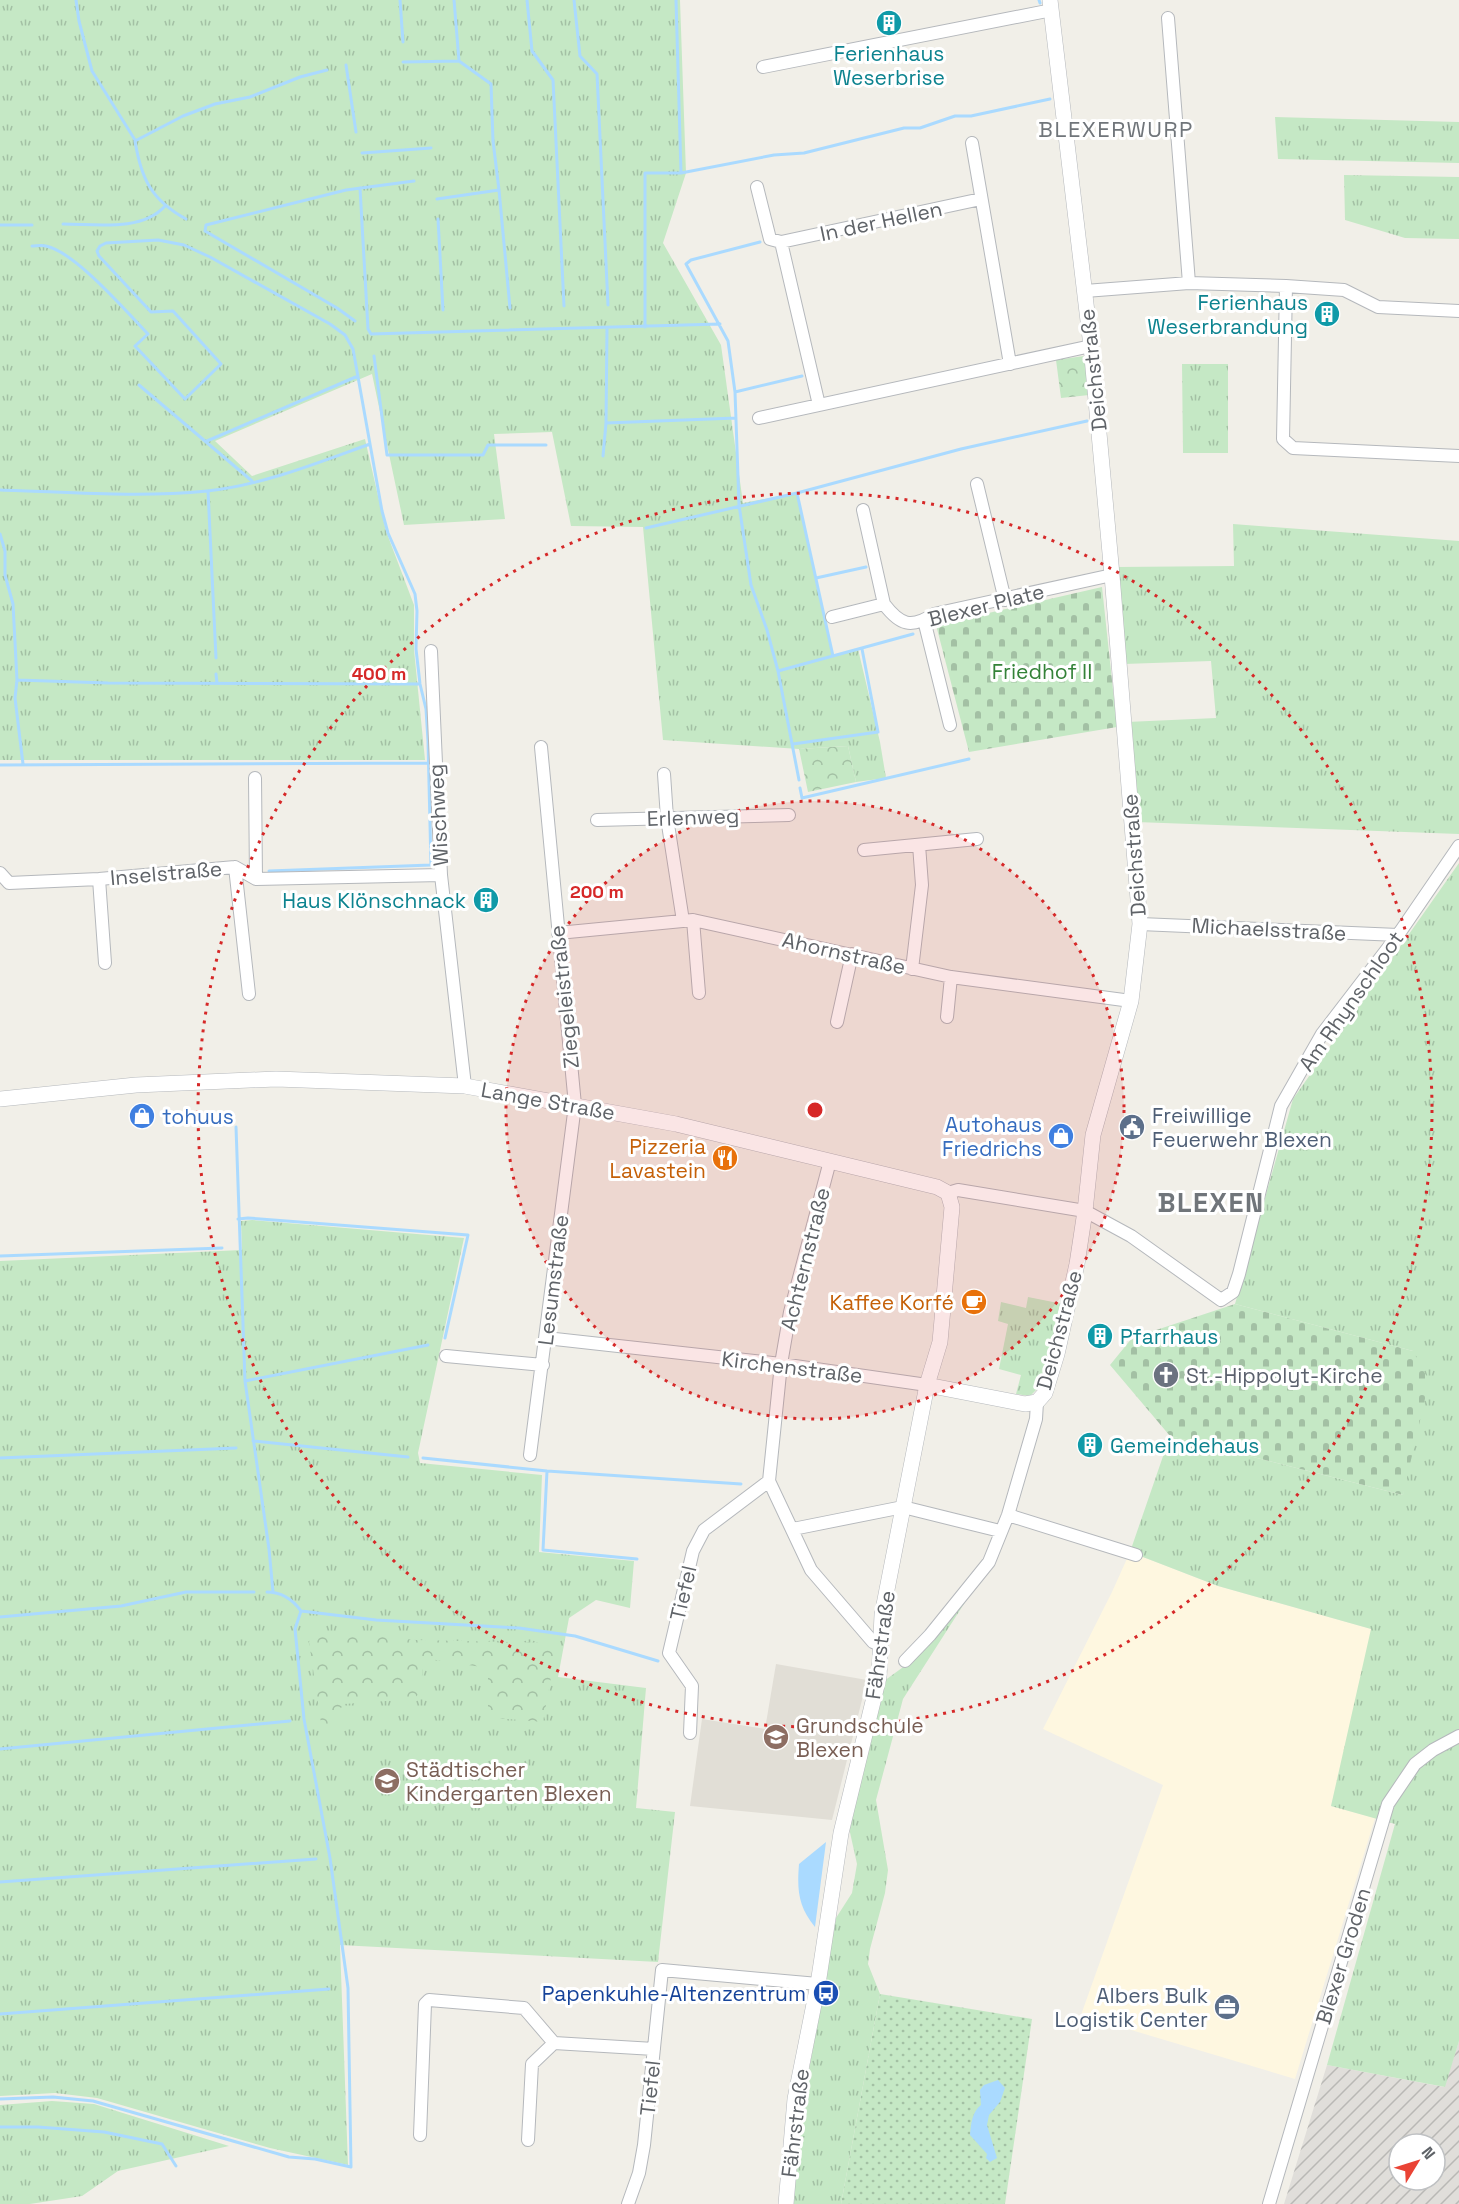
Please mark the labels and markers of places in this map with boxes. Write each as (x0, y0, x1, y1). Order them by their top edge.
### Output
building icon: Ferienhaus Weserbrise (874, 8, 904, 38)
place label: Ferienhaus Weserbrise (833, 40, 945, 91)
place label: Ferienhaus Weserbrandung (1147, 289, 1308, 340)
building icon: Ferienhaus Weserbrandung (1312, 299, 1342, 329)
building icon: Haus Klönschnack (471, 885, 501, 915)
place label: Haus Klönschnack (282, 887, 466, 914)
centre of rings (805, 1100, 825, 1120)
shop icon: tohuus (127, 1101, 157, 1131)
place label: Freiwillige Feuerwehr Blexen (1152, 1102, 1332, 1153)
place label: tohuus (162, 1103, 234, 1130)
place label: Autohaus Friedrichs (942, 1111, 1042, 1162)
public building icon: Freiwillige Feuerwehr Blexen (1117, 1112, 1147, 1142)
shop icon: Autohaus Friedrichs (1046, 1121, 1076, 1151)
place label: Pizzeria Lavastein (609, 1133, 706, 1184)
restaurant icon: Pizzeria Lavastein (710, 1143, 740, 1173)
cafe icon: Kaffee Korfé (959, 1287, 989, 1317)
place label: Kaffee Korfé (830, 1289, 954, 1316)
building icon: Pfarrhaus (1085, 1321, 1115, 1351)
place label: Pfarrhaus (1120, 1323, 1218, 1350)
church icon: St.-Hippolyt-Kirche (1151, 1360, 1181, 1390)
place label: St.-Hippolyt-Kirche (1186, 1362, 1383, 1389)
building icon: Gemeindehaus (1075, 1430, 1105, 1460)
place label: Gemeindehaus (1110, 1432, 1259, 1459)
place label: Grundschule Blexen (796, 1712, 924, 1763)
school or university icon: Grundschule Blexen (761, 1722, 791, 1752)
place label: Städtischer Kindergarten Blexen (406, 1756, 612, 1807)
school or university icon: Städtischer Kindergarten Blexen (372, 1766, 402, 1796)
bus stop icon: Papenkuhle-Altenzentrum (811, 1978, 841, 2008)
place label: Papenkuhle-Altenzentrum (542, 1980, 806, 2007)
place label: Albers Bulk Logistik Center (1055, 1982, 1208, 2033)
office icon: Albers Bulk Logistik Center (1212, 1992, 1242, 2022)

